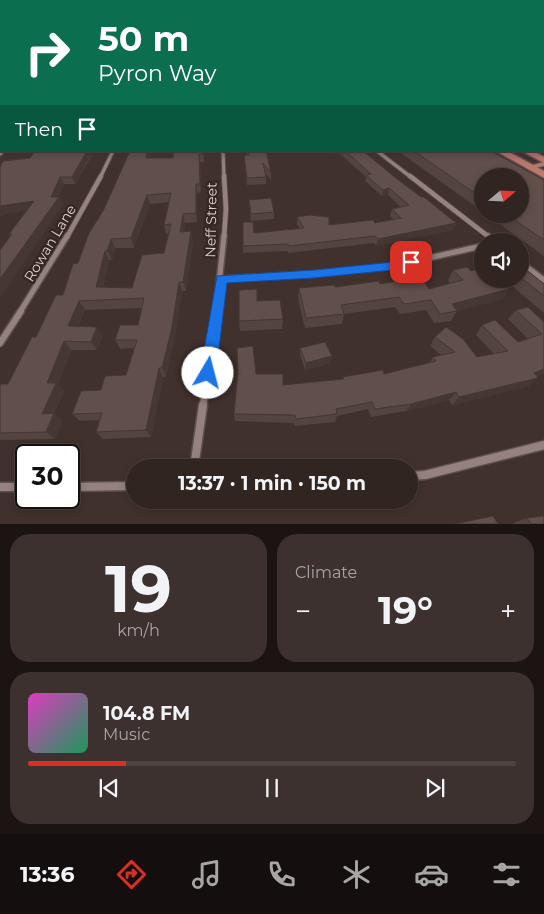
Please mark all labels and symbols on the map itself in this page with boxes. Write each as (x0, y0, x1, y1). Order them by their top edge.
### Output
north arrow (474, 168, 529, 222)
street label: Neff Street (201, 182, 221, 258)
street label: Rowan Lane (20, 201, 80, 285)
pin (390, 241, 432, 283)
position arrow (181, 346, 233, 398)
speed limit sign: 30 (15, 444, 80, 509)

